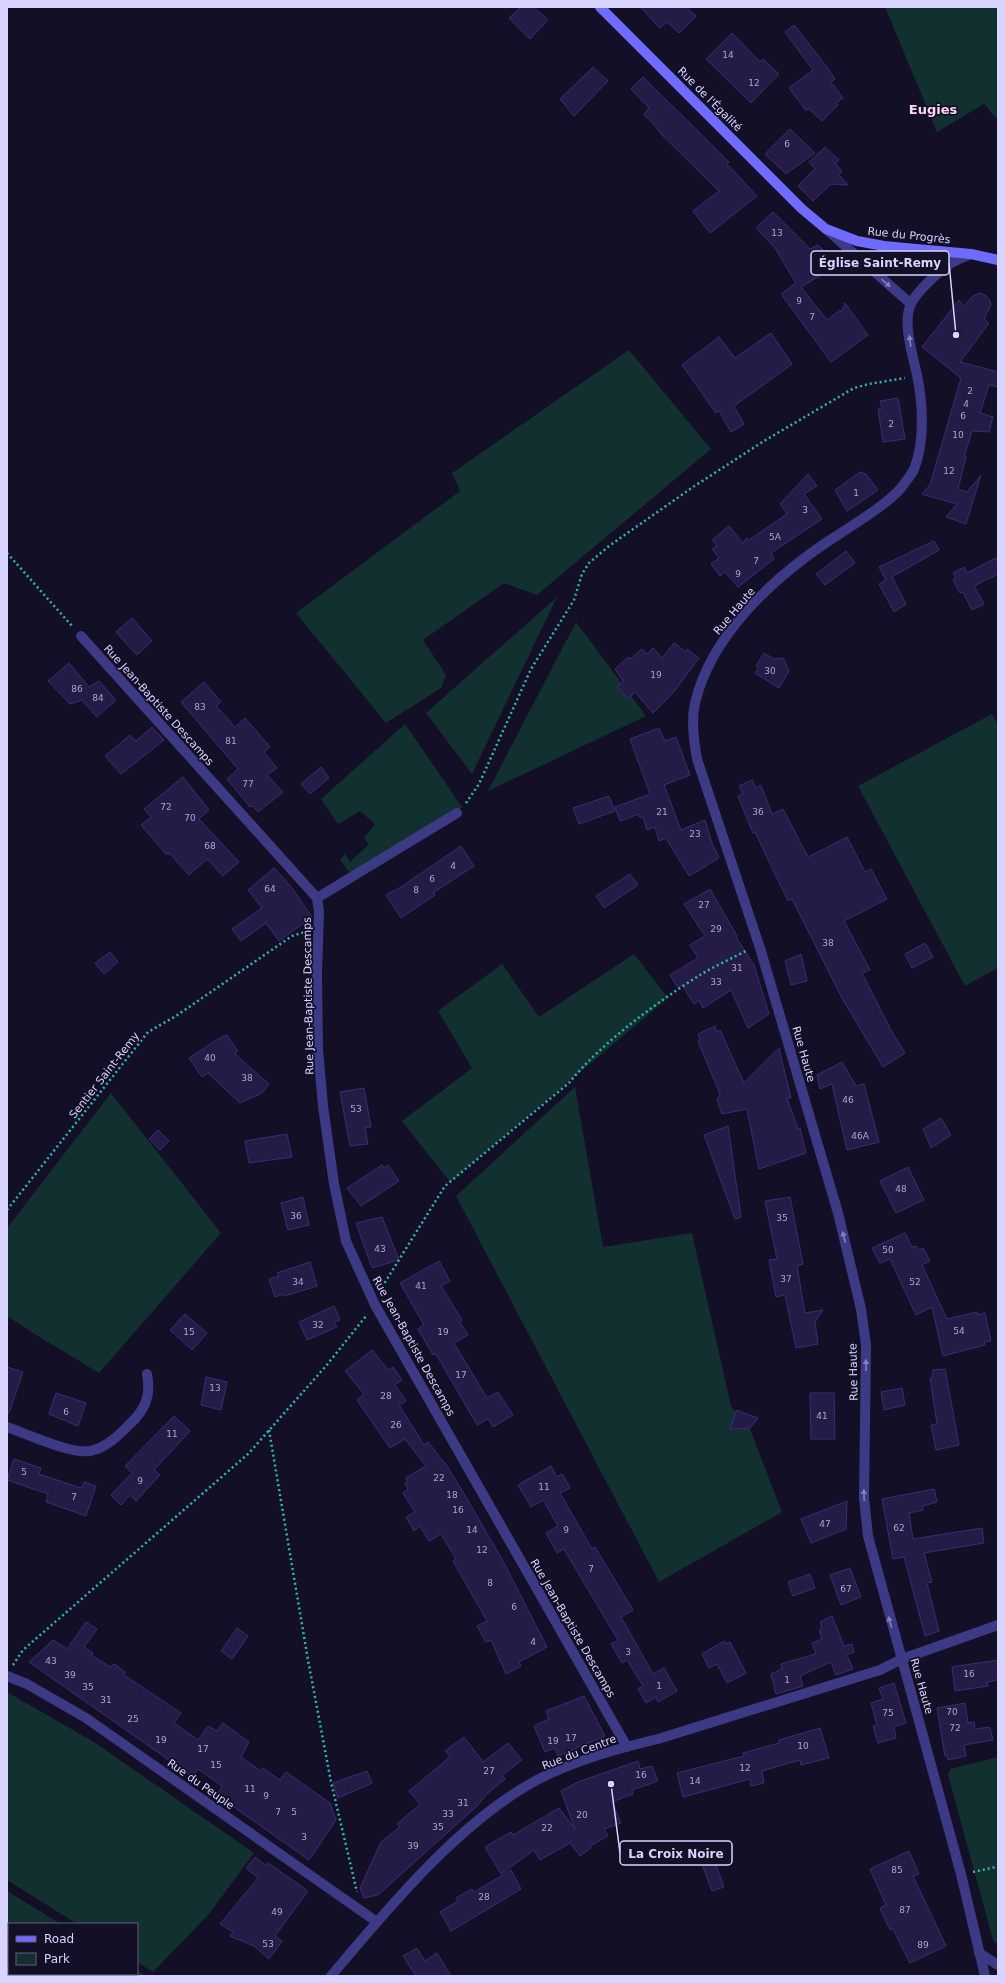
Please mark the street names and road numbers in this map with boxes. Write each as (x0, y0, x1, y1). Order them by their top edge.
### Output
street label: Rue de l'Égalité (675, 65, 745, 134)
street label: Rue du Progrès (867, 225, 951, 246)
street label: Rue Haute (711, 585, 758, 638)
street label: Rue Jean-Baptiste Descamps (101, 642, 216, 769)
street label: Rue Jean-Baptiste Descamps (301, 917, 316, 1075)
street label: Rue Haute (789, 1025, 818, 1084)
street label: Sentier Saint-Remy (67, 1029, 142, 1121)
street label: Rue Jean-Baptiste Descamps (370, 1274, 458, 1419)
street label: Rue Haute (846, 1343, 861, 1401)
street label: Rue Jean-Baptiste Descamps (527, 1557, 618, 1700)
street label: Rue Haute (907, 1657, 936, 1716)
street label: Rue du Centre (540, 1732, 618, 1773)
street label: Rue du Peuple (165, 1757, 237, 1812)

